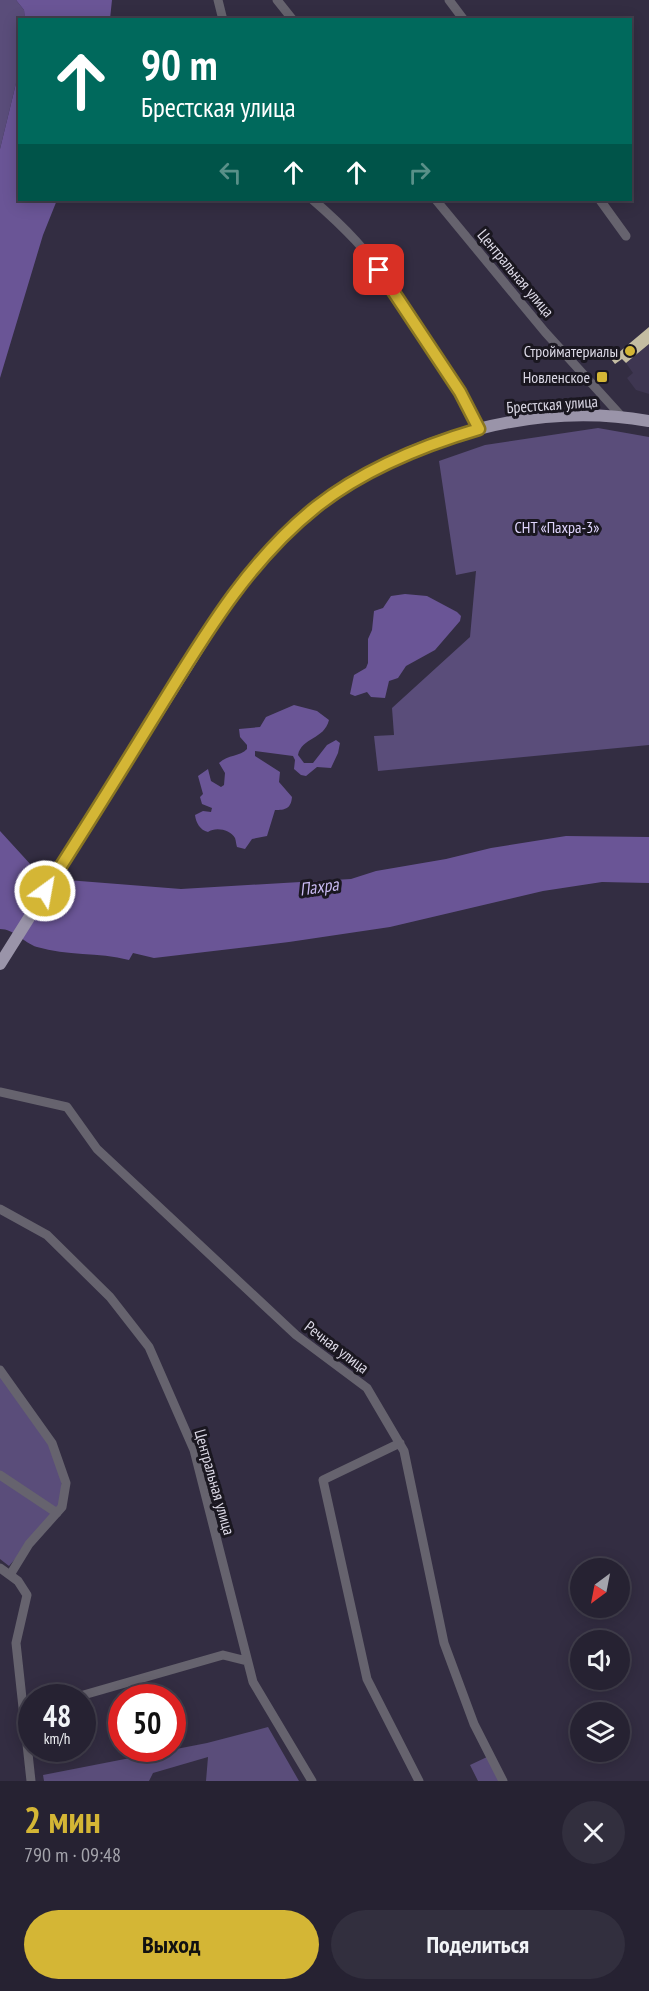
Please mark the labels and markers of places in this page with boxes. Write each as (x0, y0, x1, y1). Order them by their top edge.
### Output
pin (353, 244, 404, 295)
place label: Стройматериалы (524, 341, 618, 361)
marker: Стройматериалы (623, 344, 637, 358)
place label: Новленское (523, 367, 590, 387)
marker: Новленское (595, 370, 609, 384)

